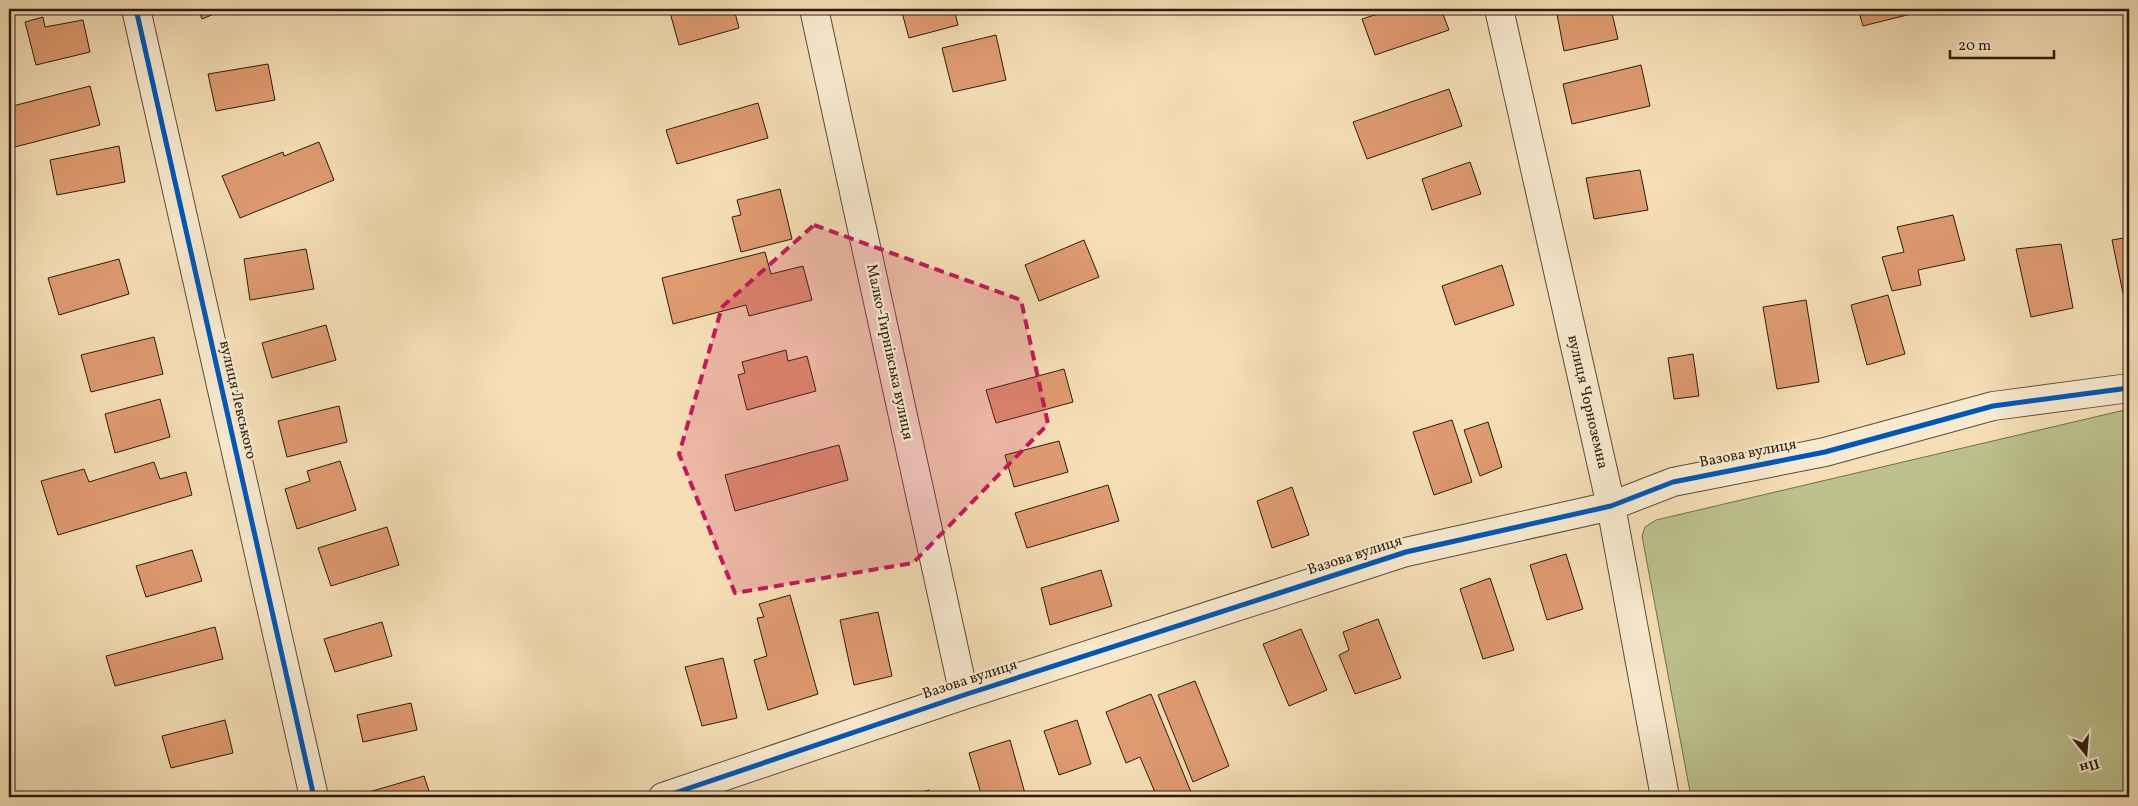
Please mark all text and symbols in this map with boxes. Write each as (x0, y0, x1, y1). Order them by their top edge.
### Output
scale bar (1950, 28, 2054, 60)
text: 20 m (1958, 36, 1991, 57)
street label: Малко-Тирнівська вулиця (860, 262, 918, 442)
street label: вулиця Чорноземна (1561, 333, 1613, 471)
street label: вулиця Левського (213, 339, 261, 461)
street label: Вазова вулиця (1698, 434, 1799, 474)
street label: Вазова вулиця (1305, 531, 1405, 581)
street label: Вазова вулиця (920, 655, 1020, 705)
north arrow (2060, 728, 2110, 778)
text: Пн (2077, 753, 2102, 777)

